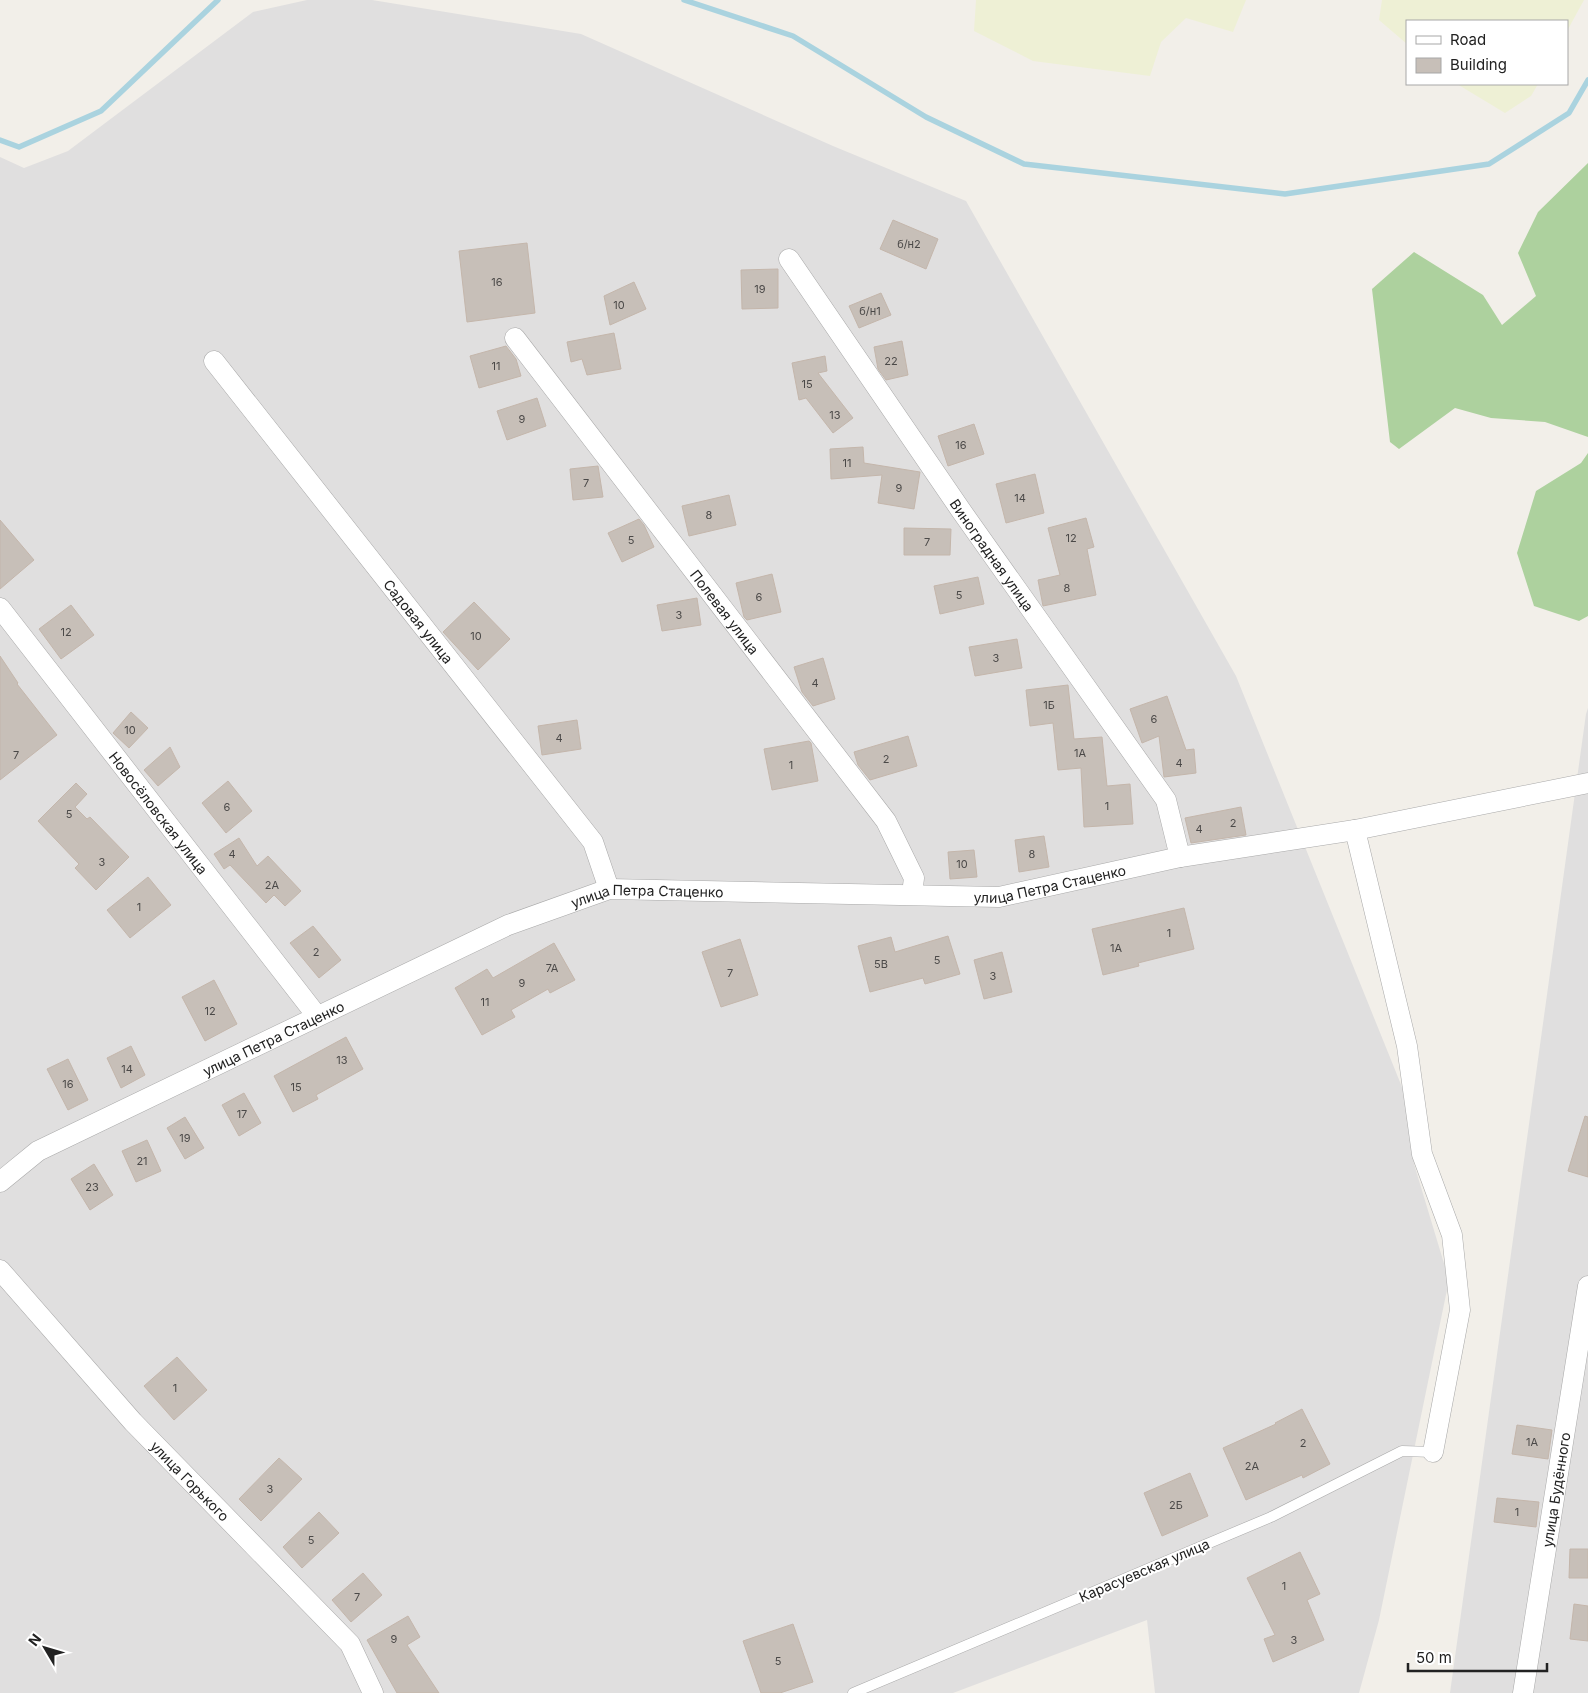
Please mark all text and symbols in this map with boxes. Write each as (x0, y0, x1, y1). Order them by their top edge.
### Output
legend (1406, 20, 1568, 85)
text: Road (1450, 30, 1486, 49)
text: Building (1450, 55, 1507, 74)
house number: б/н2 (897, 237, 921, 251)
house number: 16 (491, 275, 503, 289)
house number: 19 (754, 282, 766, 296)
house number: 10 (613, 298, 625, 312)
house number: б/н1 (859, 304, 881, 318)
house number: 22 (884, 354, 898, 368)
house number: 11 (492, 359, 500, 373)
house number: 15 (801, 377, 813, 391)
house number: 13 (829, 408, 841, 422)
house number: 9 (519, 412, 526, 426)
house number: 16 (955, 438, 967, 452)
house number: 11 (843, 456, 851, 470)
house number: 7 (583, 476, 589, 490)
house number: 9 (896, 481, 903, 495)
house number: 14 (1014, 491, 1026, 505)
street label: Виноградная улица (947, 495, 1038, 614)
house number: 8 (706, 508, 713, 522)
house number: 12 (1065, 531, 1077, 545)
house number: 5 (628, 533, 635, 547)
house number: 7 (924, 535, 930, 549)
street label: Полевая улица (687, 566, 763, 657)
street label: Садовая улица (380, 575, 457, 667)
house number: 8 (1064, 581, 1071, 595)
house number: 5 (956, 588, 963, 602)
house number: 6 (756, 590, 763, 604)
house number: 3 (676, 608, 683, 622)
house number: 12 (60, 625, 72, 639)
house number: 10 (470, 629, 482, 643)
house number: 3 (993, 651, 1000, 665)
house number: 4 (811, 676, 819, 690)
house number: 1Б (1043, 698, 1055, 712)
house number: 6 (1151, 712, 1158, 726)
house number: 10 (124, 723, 136, 737)
house number: 4 (555, 731, 563, 745)
house number: 1А (1074, 746, 1086, 760)
house number: 7 (13, 748, 19, 762)
street label: Новосёловская улица (106, 748, 212, 877)
house number: 2 (883, 752, 889, 766)
house number: 4 (1175, 756, 1183, 770)
house number: 1 (789, 758, 793, 772)
house number: 1 (1105, 799, 1109, 813)
house number: 6 (224, 800, 231, 814)
house number: 5 (66, 807, 73, 821)
house number: 2 (1230, 816, 1236, 830)
house number: 4 (1195, 822, 1203, 836)
house number: 4 (228, 847, 236, 861)
house number: 8 (1029, 847, 1036, 861)
house number: 3 (99, 855, 106, 869)
house number: 10 (956, 857, 968, 871)
street label: улица Петра Стаценко (974, 861, 1127, 906)
house number: 2А (265, 878, 280, 892)
street label: улица Петра Стаценко (568, 880, 724, 910)
house number: 1 (137, 900, 141, 914)
house number: 1 (1167, 926, 1171, 940)
house number: 1А (1110, 941, 1122, 955)
house number: 2 (313, 945, 319, 959)
house number: 5 (934, 953, 941, 967)
house number: 5В (874, 957, 888, 971)
house number: 7А (546, 961, 559, 975)
house number: 7 (727, 966, 733, 980)
house number: 3 (990, 969, 997, 983)
house number: 9 (519, 976, 526, 990)
house number: 11 (481, 995, 489, 1009)
street label: улица Петра Стаценко (200, 997, 347, 1079)
house number: 12 (204, 1004, 216, 1018)
house number: 13 (336, 1053, 348, 1067)
house number: 14 (121, 1062, 133, 1076)
house number: 16 (62, 1077, 74, 1091)
house number: 15 (290, 1080, 302, 1094)
house number: 17 (237, 1107, 247, 1121)
house number: 19 (179, 1131, 191, 1145)
house number: 21 (136, 1154, 148, 1168)
house number: 23 (85, 1180, 99, 1194)
house number: 1 (173, 1381, 177, 1395)
street label: улица Будённого (1538, 1431, 1573, 1548)
house number: 1А (1526, 1435, 1538, 1449)
house number: 2 (1300, 1436, 1306, 1450)
street label: улица Горького (147, 1437, 233, 1524)
house number: 2А (1245, 1459, 1260, 1473)
house number: 3 (267, 1482, 274, 1496)
house number: 2Б (1169, 1498, 1183, 1512)
house number: 1 (1515, 1505, 1519, 1519)
house number: 5 (308, 1533, 315, 1547)
street label: Карасуевская улица (1076, 1535, 1212, 1605)
house number: 1 (1282, 1579, 1286, 1593)
house number: 7 (354, 1590, 360, 1604)
north arrow (20, 1623, 70, 1673)
text: N (24, 1630, 44, 1649)
house number: 9 (391, 1632, 398, 1646)
house number: 3 (1291, 1633, 1298, 1647)
scale bar (1408, 1640, 1547, 1672)
text: 50 m (1416, 1648, 1452, 1667)
house number: 5 (775, 1654, 782, 1668)

